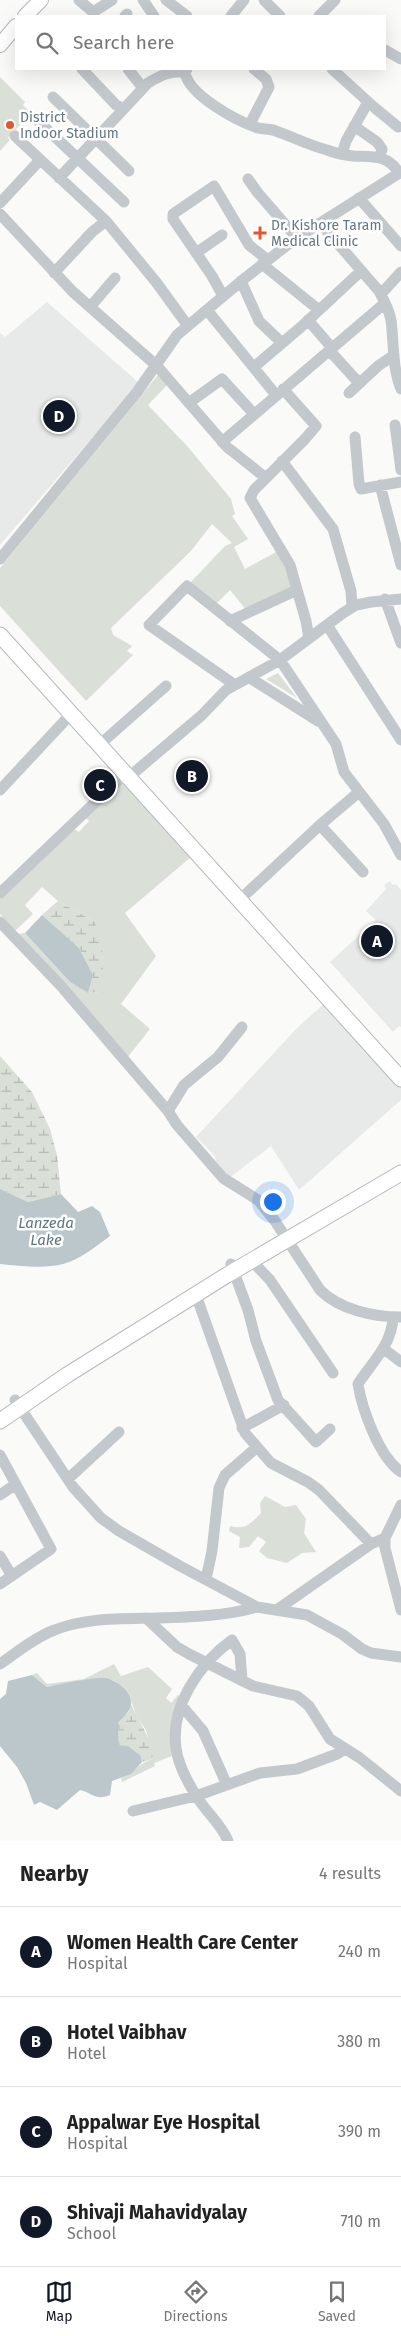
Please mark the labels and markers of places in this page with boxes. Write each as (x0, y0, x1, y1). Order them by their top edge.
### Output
place label: District Indoor Stadium (20, 109, 119, 142)
marker: District Indoor Stadium (4, 119, 16, 131)
place label: Dr. Kishore Taram Medical Clinic (271, 217, 382, 250)
marker: Dr. Kishore Taram Medical Clinic (253, 226, 267, 240)
pin: D (43, 397, 75, 435)
pin: B (176, 757, 208, 795)
pin: C (84, 766, 116, 804)
pin: A (361, 922, 393, 960)

